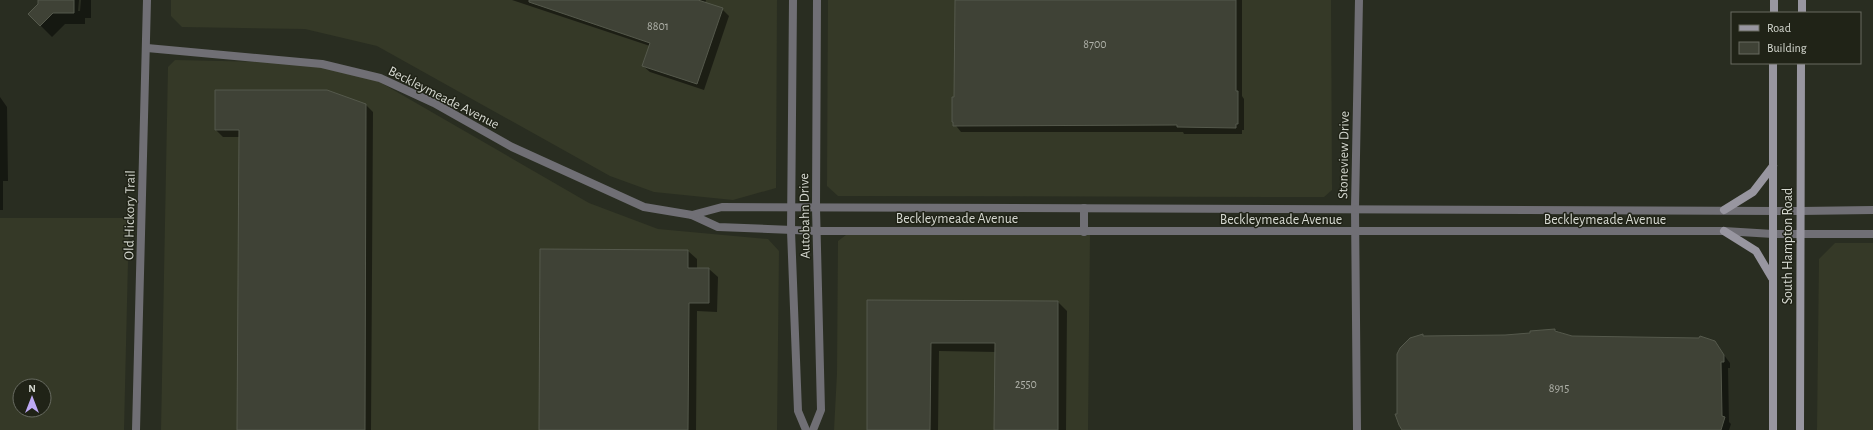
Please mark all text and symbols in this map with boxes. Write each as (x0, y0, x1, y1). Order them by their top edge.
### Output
legend (1731, 12, 1861, 64)
house number: 8801 (647, 20, 669, 32)
text: Road (1767, 22, 1791, 34)
house number: 8700 (1083, 38, 1107, 50)
text: Building (1767, 42, 1807, 54)
street label: Beckleymeade Avenue (386, 64, 501, 132)
street label: Stoneview Drive (1336, 111, 1352, 199)
street label: Old Hickory Trail (122, 170, 138, 260)
street label: Autobahn Drive (797, 173, 813, 259)
street label: South Hampton Road (1781, 188, 1795, 304)
street label: Beckleymeade Avenue (896, 212, 1018, 226)
street label: Beckleymeade Avenue (1220, 213, 1342, 227)
street label: Beckleymeade Avenue (1544, 213, 1666, 227)
north arrow (12, 378, 52, 418)
house number: 2550 (1015, 378, 1037, 390)
house number: 8915 (1549, 382, 1569, 394)
text: N (28, 383, 36, 394)

